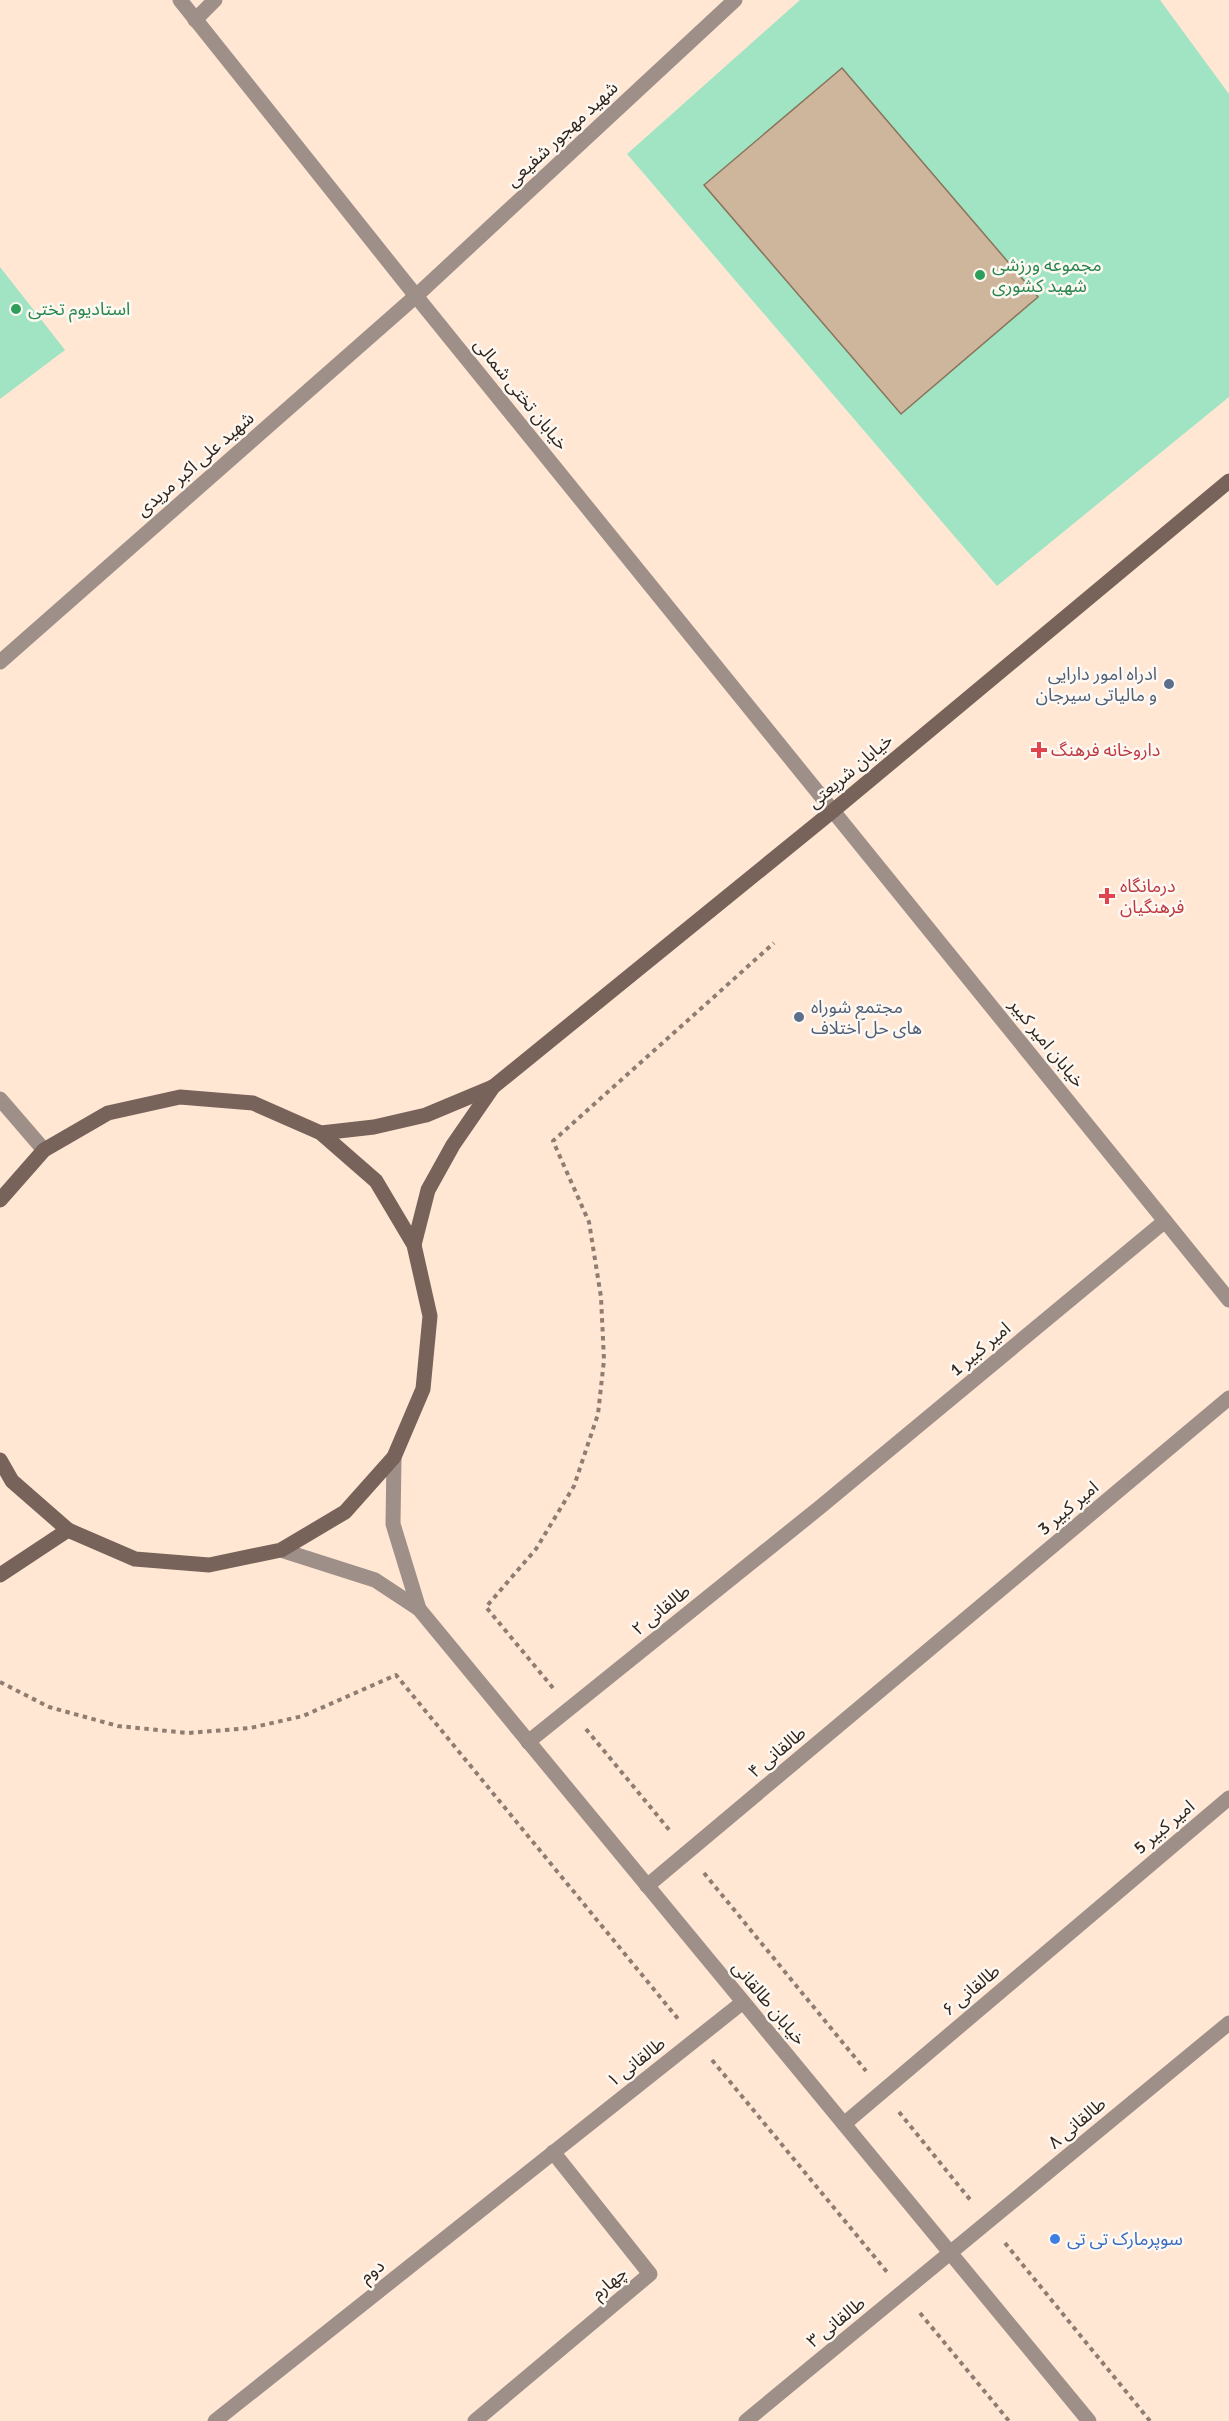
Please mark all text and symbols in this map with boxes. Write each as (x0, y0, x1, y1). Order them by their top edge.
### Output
street label: شهید مهجور شفیعی (501, 77, 623, 191)
place label: مجموعه ورزشی شهید کشوری (992, 254, 1102, 297)
marker: مجموعه ورزشی شهید کشوری (973, 268, 987, 282)
place label: استادیوم تختی (28, 298, 130, 323)
marker: استادیوم تختی (9, 302, 23, 316)
street label: خیابان تختی شمالی (469, 334, 573, 454)
street label: شهید علی اکبر مریدی (132, 407, 258, 521)
place label: ادراه امور دارایی و مالیاتی سیرجان (1036, 663, 1157, 706)
marker: ادراه امور دارایی و مالیاتی سیرجان (1162, 677, 1176, 691)
street label: خیابان شریعتی (803, 729, 897, 813)
place label: داروخانه فرهنگ (1051, 739, 1160, 761)
marker: داروخانه فرهنگ (1032, 743, 1046, 757)
place label: درمانگاه فرهنگیان (1120, 875, 1184, 918)
marker: درمانگاه فرهنگیان (1098, 887, 1116, 905)
street label: خیابان امیر کبیر (1004, 993, 1090, 1092)
place label: مجتمع شوراه های حل اختلاف (811, 996, 922, 1039)
marker: مجتمع شوراه های حل اختلاف (792, 1010, 806, 1024)
street label: امیر کبیر 1 (945, 1317, 1015, 1381)
street label: امیر کبیر 3 (1033, 1476, 1103, 1540)
street label: طالقانی ۲ (627, 1580, 695, 1640)
street label: طالقانی ۴ (744, 1722, 810, 1782)
street label: امیر کبیر 5 (1129, 1795, 1199, 1859)
street label: خیابان طالقانی (727, 1956, 811, 2050)
street label: طالقانی ۶ (938, 1960, 1004, 2020)
street label: طالقانی ۱ (602, 2032, 670, 2092)
street label: طالقانی ۸ (1044, 2093, 1110, 2153)
place label: سوپرمارک تی تی (1067, 2228, 1183, 2250)
marker: سوپرمارک تی تی (1048, 2232, 1062, 2246)
street label: دوم (355, 2255, 391, 2290)
street label: چهارم (587, 2262, 633, 2306)
street label: طالقانی ۳ (802, 2292, 870, 2352)

